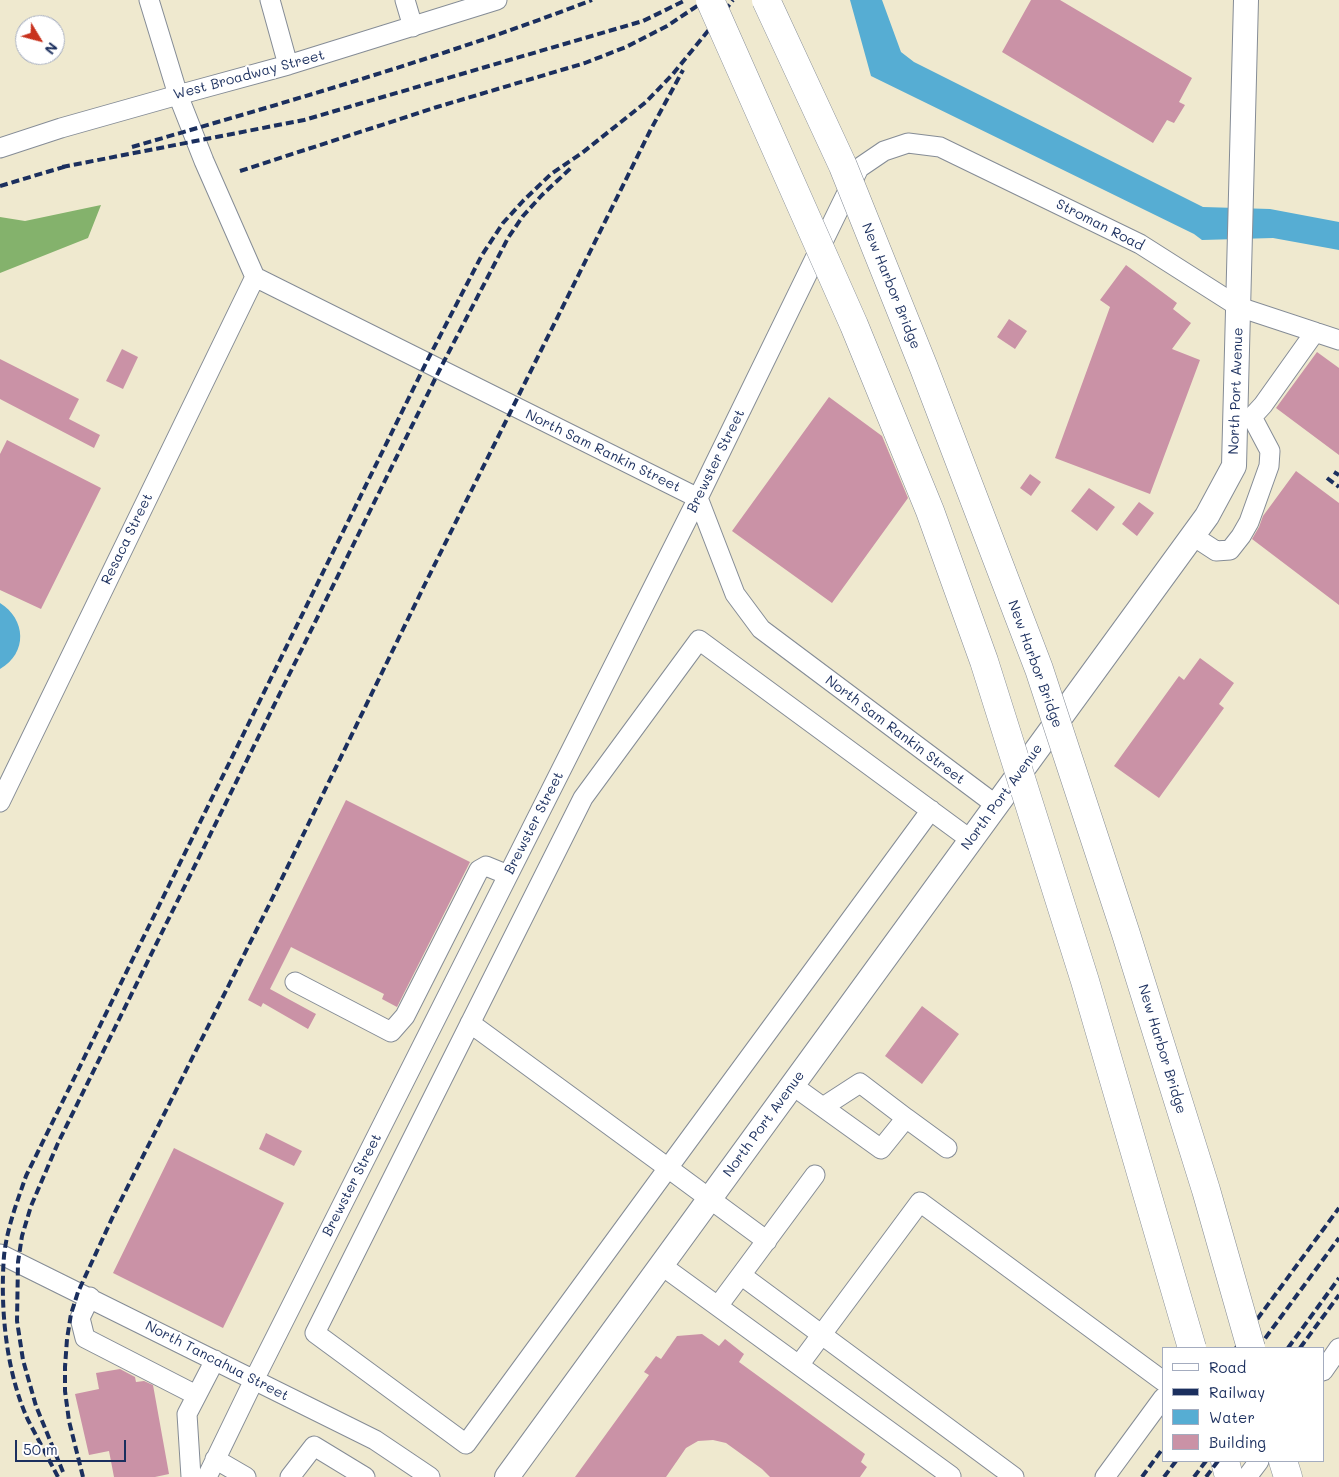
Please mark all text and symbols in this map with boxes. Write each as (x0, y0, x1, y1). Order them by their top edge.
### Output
north arrow (15, 15, 65, 65)
text: N (41, 39, 62, 59)
street label: West Broadway Street (172, 47, 326, 103)
street label: Stroman Road (1053, 196, 1147, 254)
street label: New Harbor Bridge (858, 221, 924, 351)
street label: North Port Avenue (1225, 327, 1247, 455)
street label: North Sam Rankin Street (523, 406, 683, 496)
street label: Brewster Street (684, 407, 748, 515)
street label: Resaca Street (98, 491, 156, 587)
street label: New Harbor Bridge (1004, 598, 1066, 730)
street label: North Sam Rankin Street (822, 672, 968, 788)
street label: North Port Avenue (958, 741, 1046, 853)
street label: Brewster Street (501, 769, 567, 877)
street label: New Harbor Bridge (1134, 982, 1190, 1116)
street label: North Port Avenue (720, 1068, 808, 1180)
street label: Brewster Street (319, 1131, 385, 1239)
street label: North Tancahua Street (142, 1317, 292, 1405)
legend (1162, 1347, 1324, 1462)
text: Road (1209, 1357, 1246, 1377)
text: Railway (1209, 1382, 1265, 1402)
text: Water (1209, 1407, 1255, 1427)
scale bar (18, 1430, 129, 1462)
text: Building (1209, 1432, 1266, 1452)
text: 50 m (23, 1439, 58, 1459)

